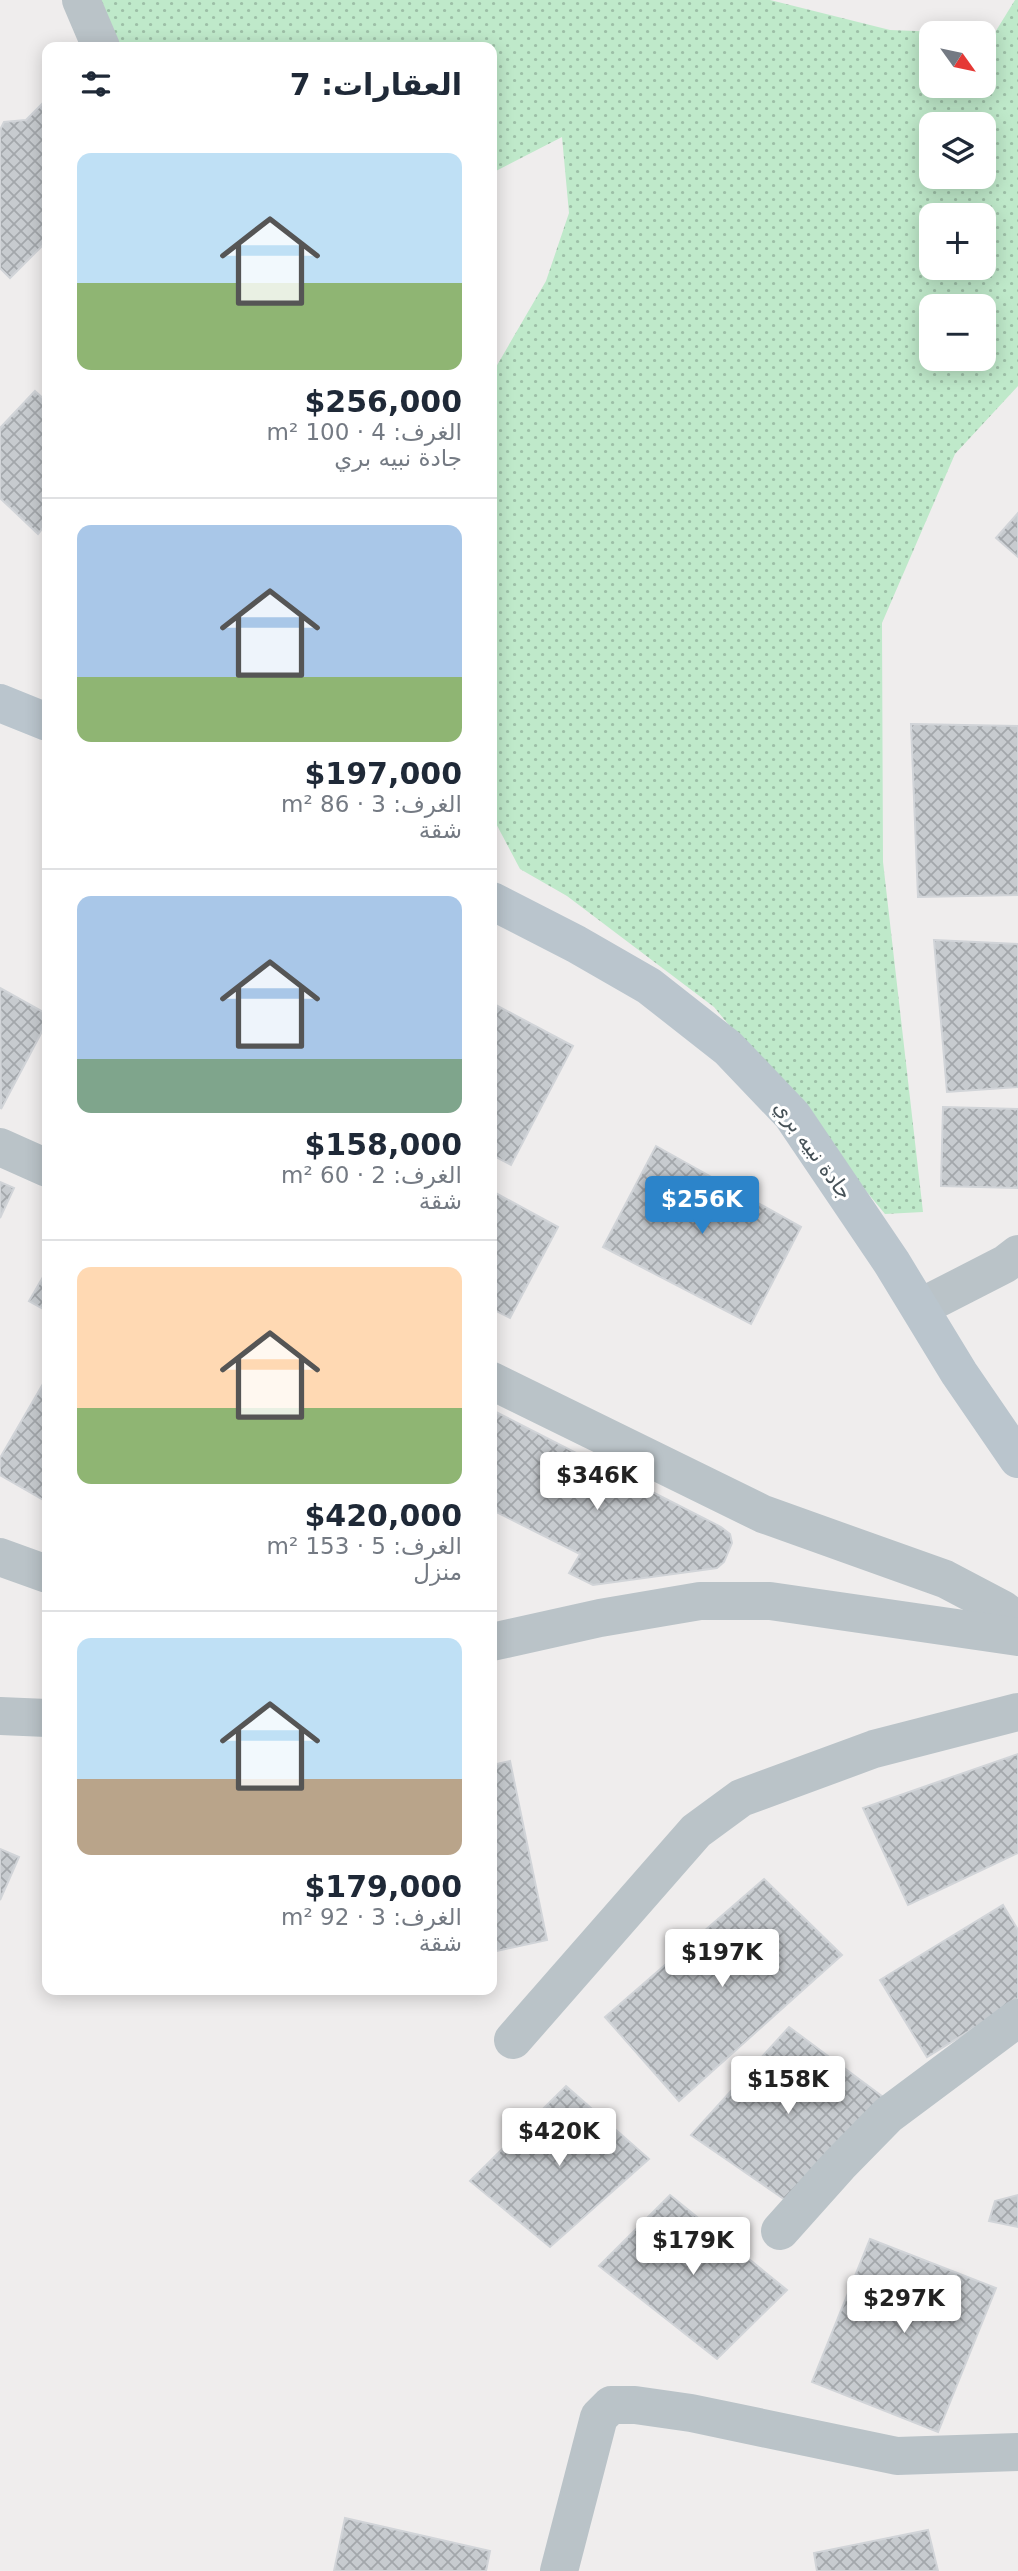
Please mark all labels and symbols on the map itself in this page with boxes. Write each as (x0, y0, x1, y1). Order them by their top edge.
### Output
north arrow (919, 21, 996, 98)
street label: جادة نبيه بري (769, 1096, 857, 1204)
pin: $256K (653, 1176, 751, 1236)
pin: $346K (548, 1452, 646, 1512)
pin: $197K (673, 1930, 771, 1989)
pin: $158K (739, 2056, 837, 2116)
pin: $420K (510, 2108, 608, 2168)
pin: $179K (644, 2218, 742, 2277)
pin: $297K (855, 2276, 953, 2335)

